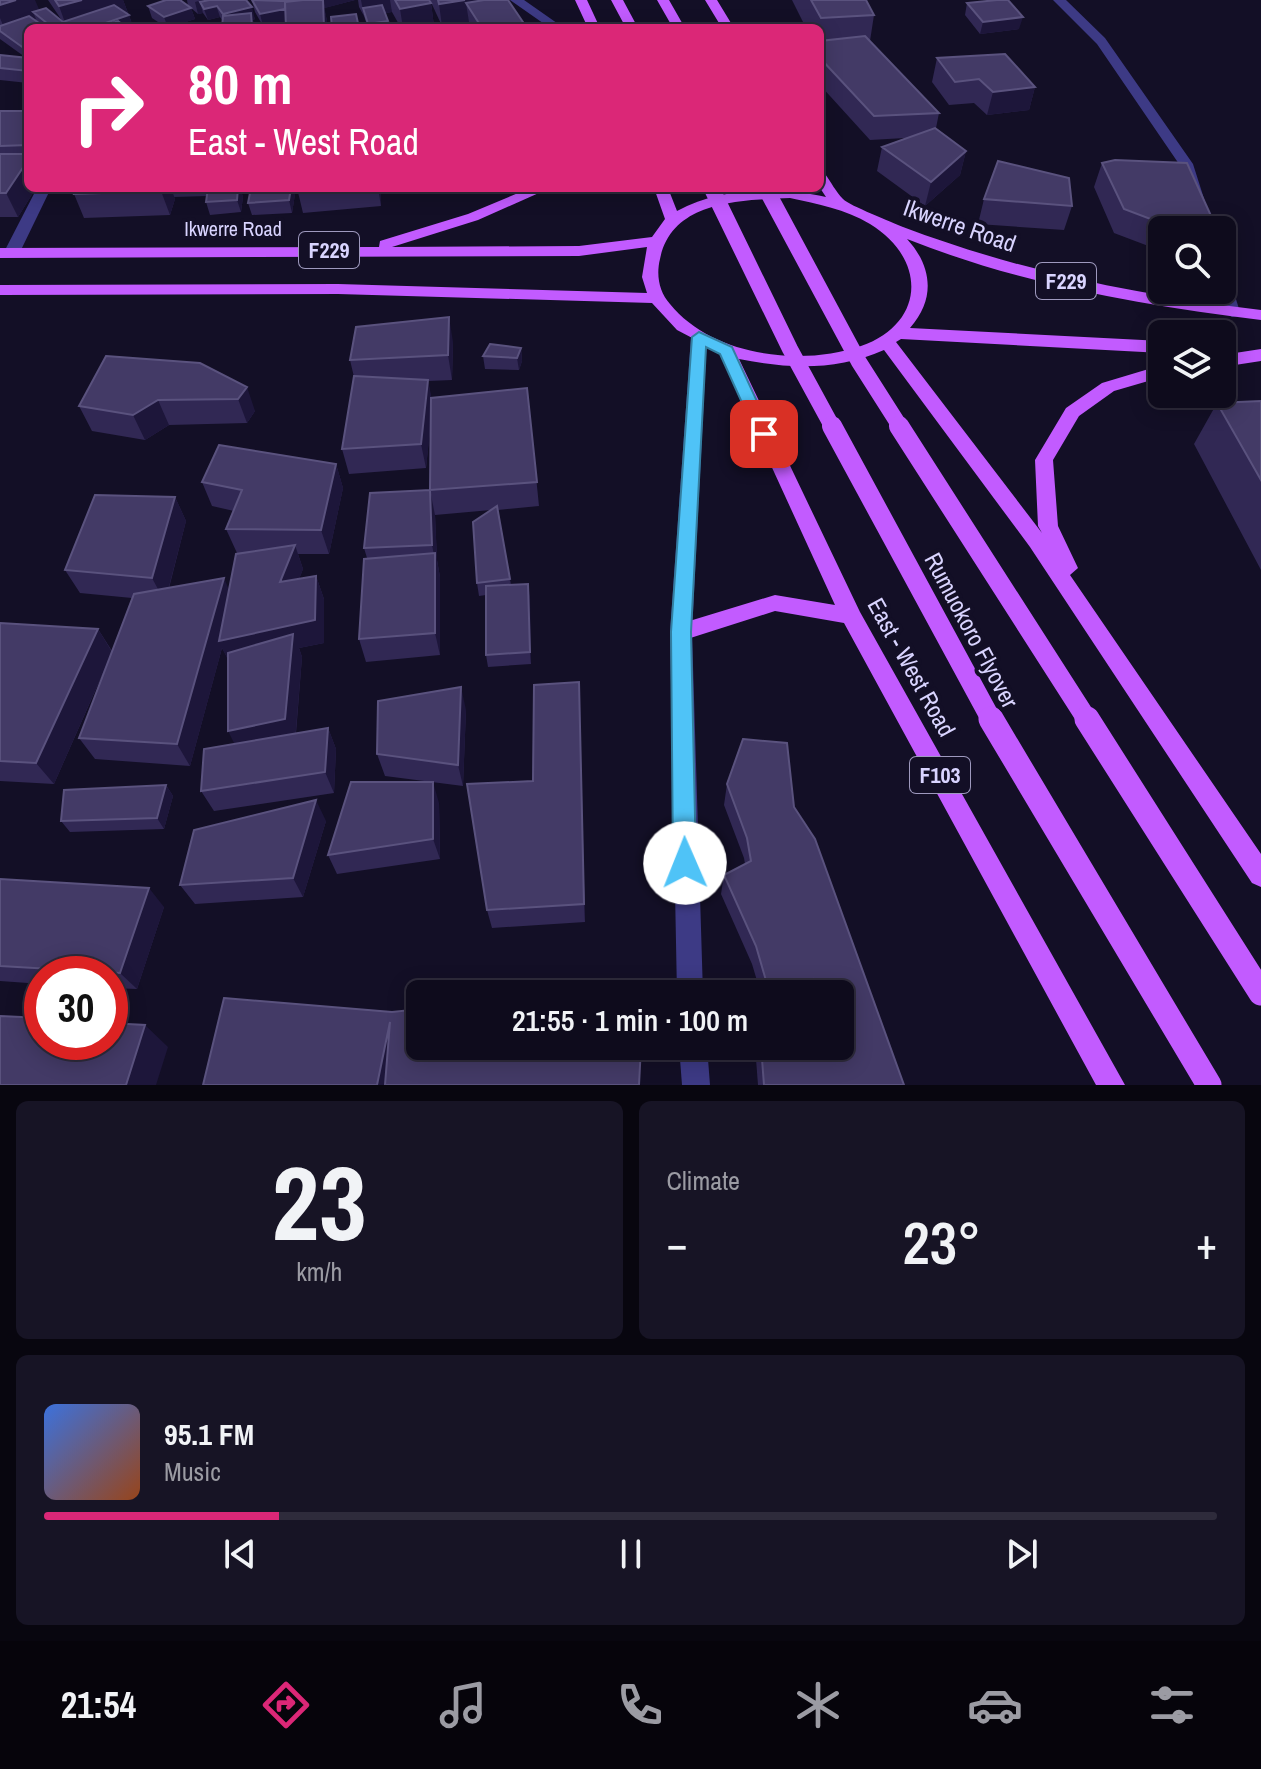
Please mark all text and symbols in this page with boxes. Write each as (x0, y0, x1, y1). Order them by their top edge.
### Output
text: 80 m (188, 46, 293, 121)
icon: right (56, 56, 160, 160)
text: East - West Road (188, 118, 419, 166)
street label: Ikwerre Road (899, 191, 1021, 259)
street label: Ikwerre Road (184, 215, 282, 242)
map controls (1148, 216, 1236, 408)
button: search (1148, 216, 1236, 304)
road number: F229 (299, 232, 359, 268)
road number: F229 (1036, 263, 1096, 299)
button: layers (1148, 320, 1236, 408)
pin (730, 400, 798, 468)
icon: arrive (742, 412, 786, 456)
street label: Rumuokoro Flyover (918, 547, 1027, 714)
street label: East - West Road (861, 592, 963, 742)
road number: F103 (910, 757, 970, 793)
position arrow (643, 821, 727, 905)
speed limit sign: 30 (24, 956, 128, 1060)
text: 21:55 · 1 min · 100 m (512, 1000, 748, 1040)
text: 23 (272, 1132, 367, 1272)
text: Climate (667, 1163, 740, 1198)
text: 23° (902, 1202, 981, 1283)
text: − (667, 1213, 688, 1273)
text: + (1196, 1213, 1217, 1273)
text: km/h (296, 1254, 342, 1289)
text: 95.1 FM (164, 1414, 254, 1454)
text: Music (164, 1454, 221, 1489)
icon: previous (218, 1532, 262, 1576)
icon: pause (609, 1532, 653, 1576)
icon: next (1000, 1532, 1044, 1576)
icon: directions (258, 1677, 314, 1733)
icon: music (435, 1677, 491, 1733)
icon: phone (612, 1677, 668, 1733)
icon: climate (790, 1677, 846, 1733)
icon: car (967, 1677, 1023, 1733)
icon: filters (1144, 1677, 1200, 1733)
text: 21:54 (61, 1681, 136, 1729)

